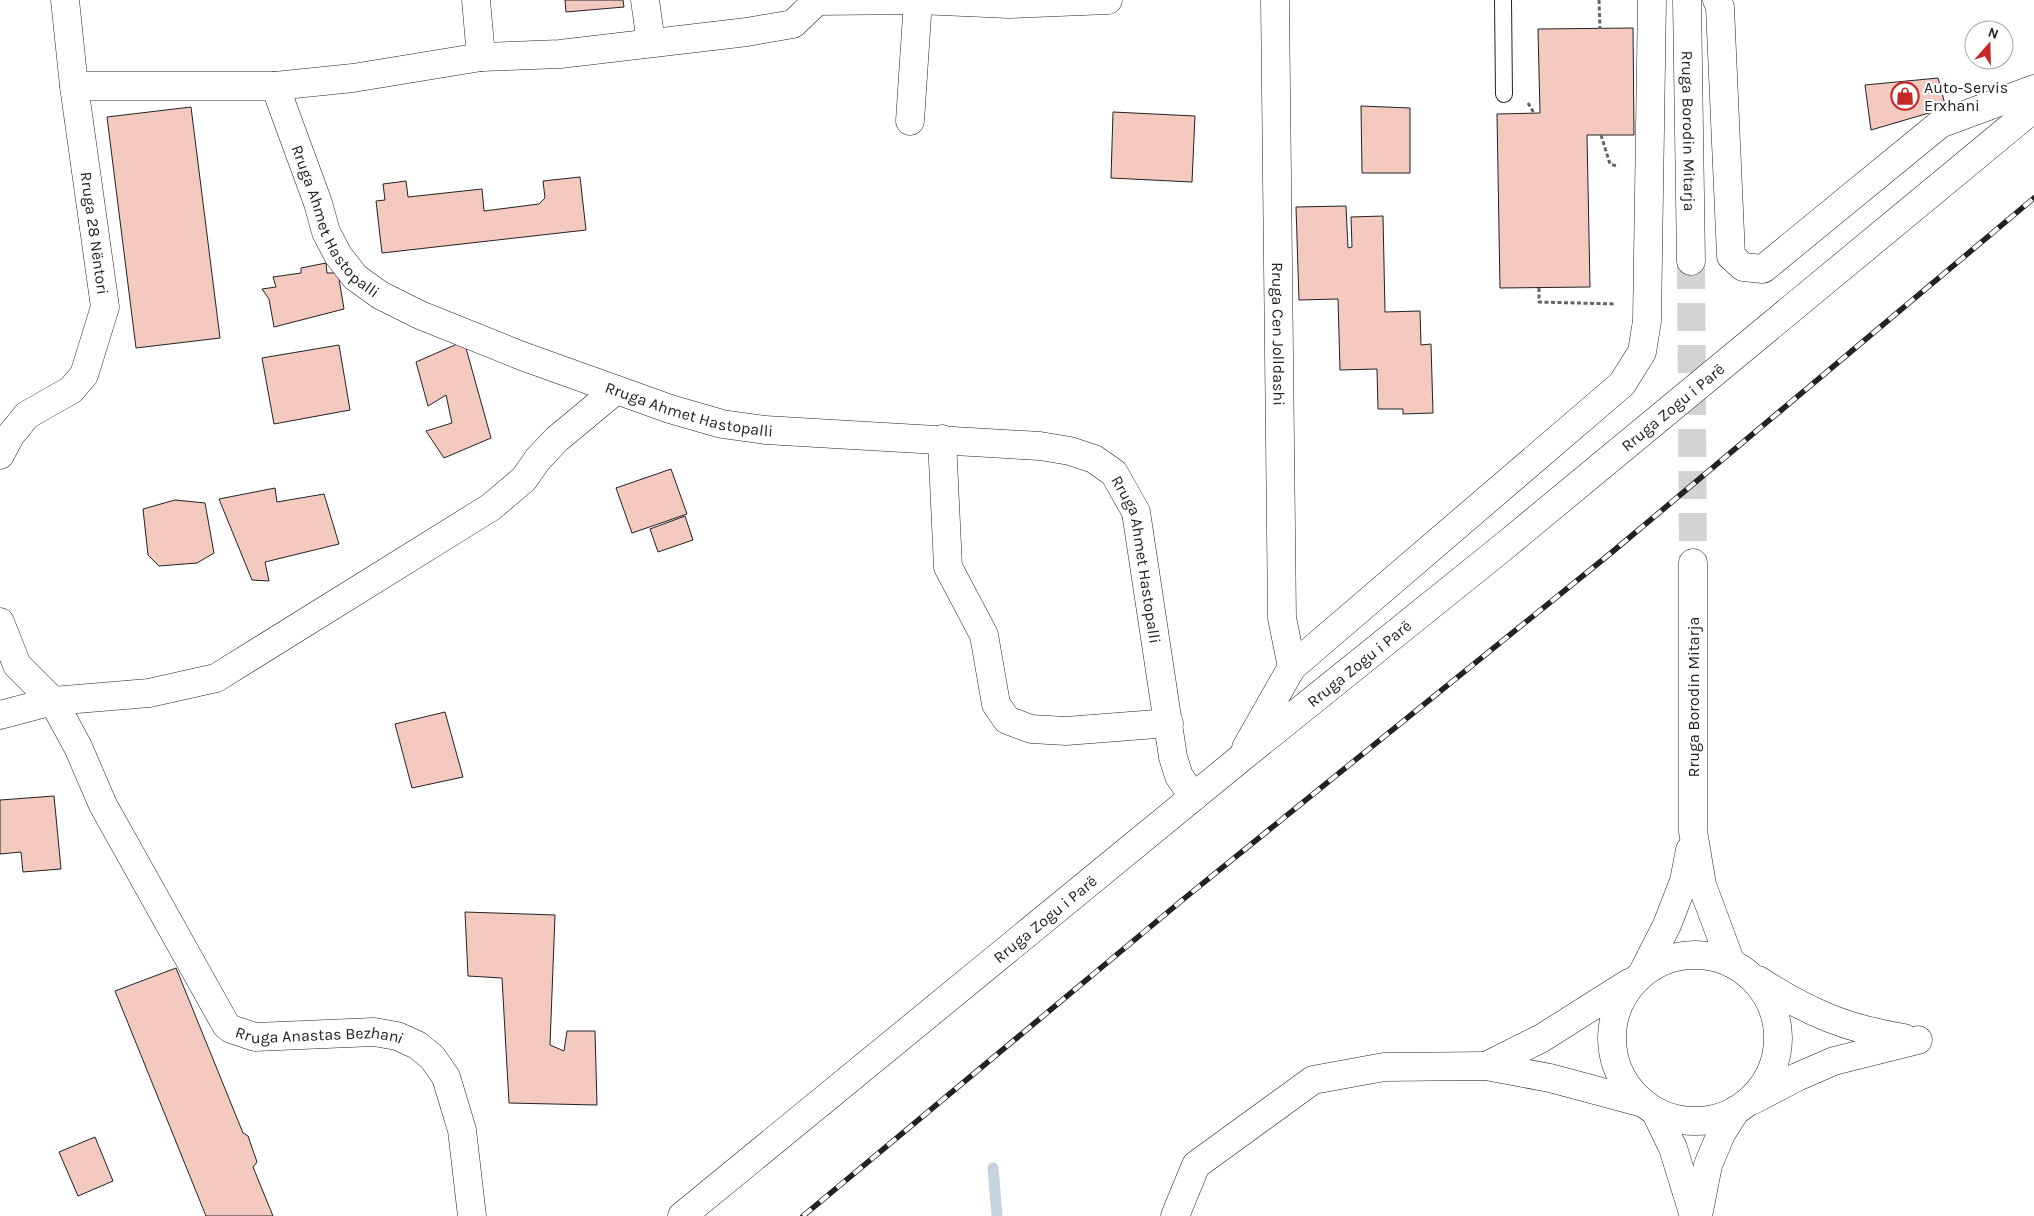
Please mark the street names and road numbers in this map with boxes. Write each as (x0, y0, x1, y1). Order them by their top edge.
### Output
street label: Rruga Borodin Mitarja (1678, 50, 1699, 212)
street label: Rruga Ahmet Hastopalli (287, 142, 383, 302)
street label: Rruga 28 Nëntori (76, 170, 113, 296)
street label: Rruga Cen Jolldashi (1268, 262, 1289, 406)
street label: Rruga Zogu i Parë (1617, 359, 1728, 455)
street label: Rruga Ahmet Hastopalli (603, 378, 774, 440)
street label: Rruga Ahmet Hastopalli (1107, 472, 1165, 645)
street label: Rruga Zogu i Parë (1303, 616, 1415, 711)
street label: Rruga Borodin Mitarja (1684, 617, 1703, 777)
street label: Rruga Zogu i Parë (990, 871, 1101, 967)
street label: Rruga Anastas Bezhani (233, 1022, 407, 1048)

